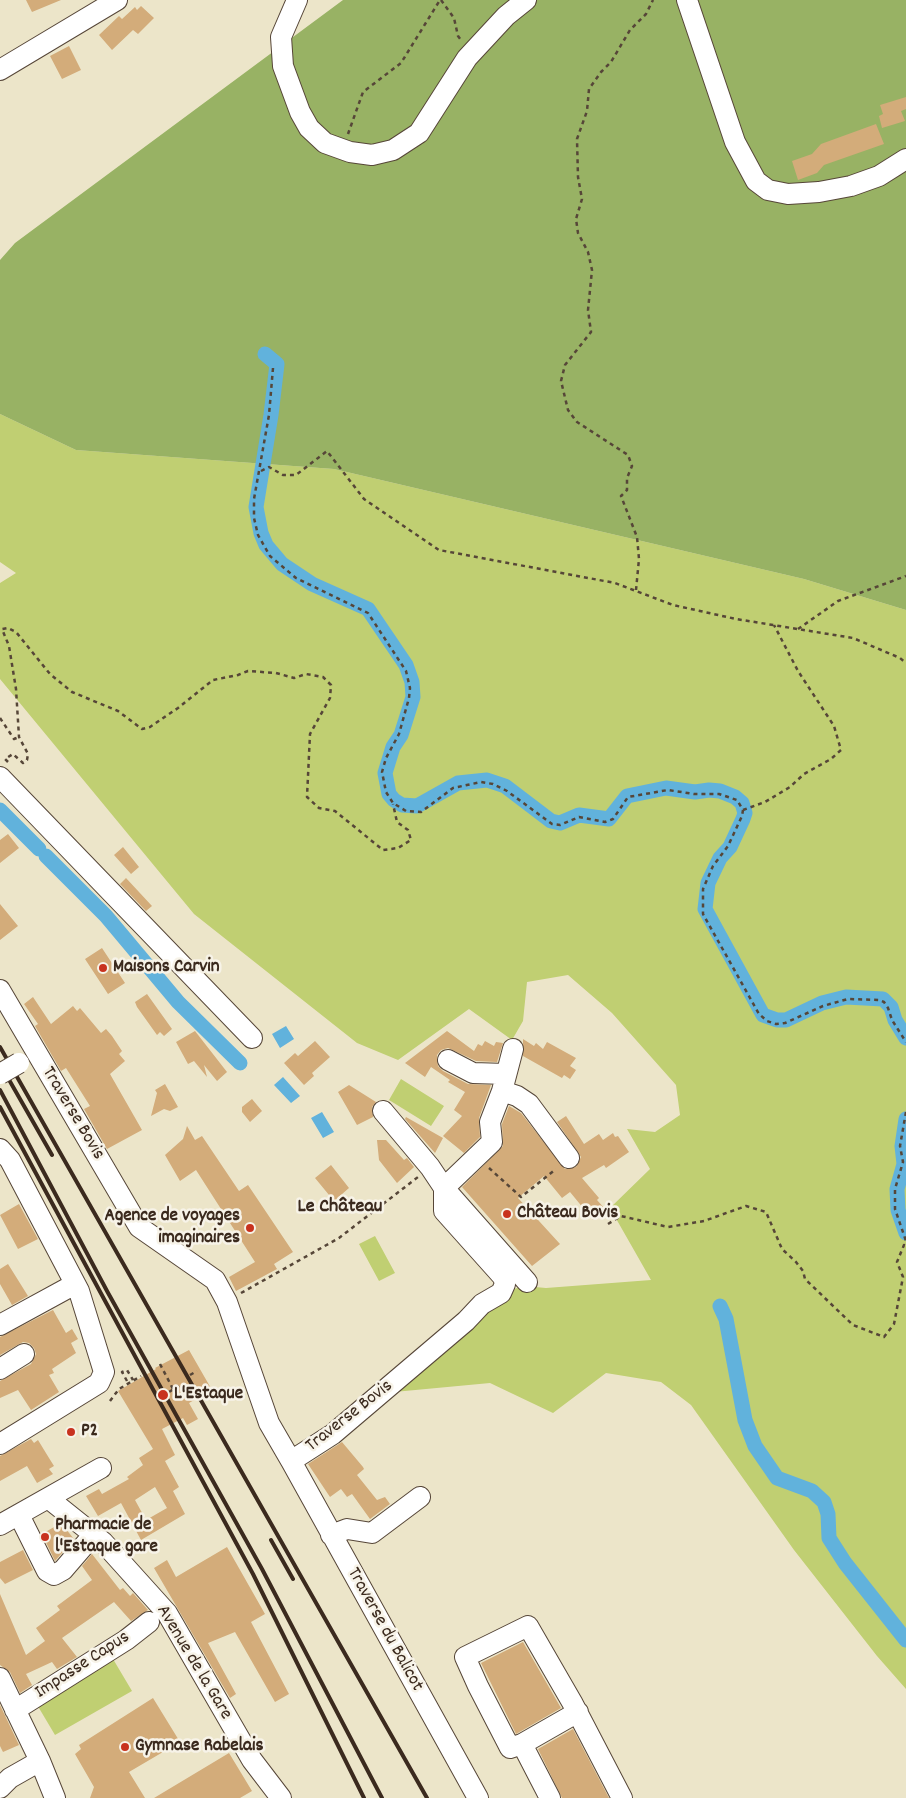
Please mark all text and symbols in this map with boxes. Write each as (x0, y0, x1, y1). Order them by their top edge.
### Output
place label: Maisons Carvin (113, 957, 220, 979)
marker: Maisons Carvin (97, 962, 109, 974)
street label: Traverse Bovis (35, 1063, 109, 1165)
district label: Le Château (298, 1196, 382, 1220)
place label: Château Bovis (517, 1203, 618, 1225)
place label: Agence de voyages imaginaires (105, 1206, 240, 1250)
marker: Château Bovis (501, 1208, 513, 1220)
marker: Agence de voyages imaginaires (244, 1222, 256, 1234)
street label: Traverse Bovis (302, 1376, 398, 1458)
place label: L'Estaque (174, 1384, 243, 1406)
marker: L'Estaque (156, 1388, 170, 1402)
place label: P2 (81, 1421, 98, 1443)
marker: P2 (65, 1426, 77, 1438)
place label: Pharmacie de l'Estaque gare (55, 1515, 158, 1559)
marker: Pharmacie de l'Estaque gare (39, 1531, 51, 1543)
street label: Traverse du Balicot (341, 1564, 427, 1696)
street label: Avenue de la Gare (150, 1602, 236, 1724)
street label: Impasse Capus (31, 1627, 135, 1705)
place label: Gymnase Rabelais (135, 1736, 263, 1758)
marker: Gymnase Rabelais (119, 1741, 131, 1753)

